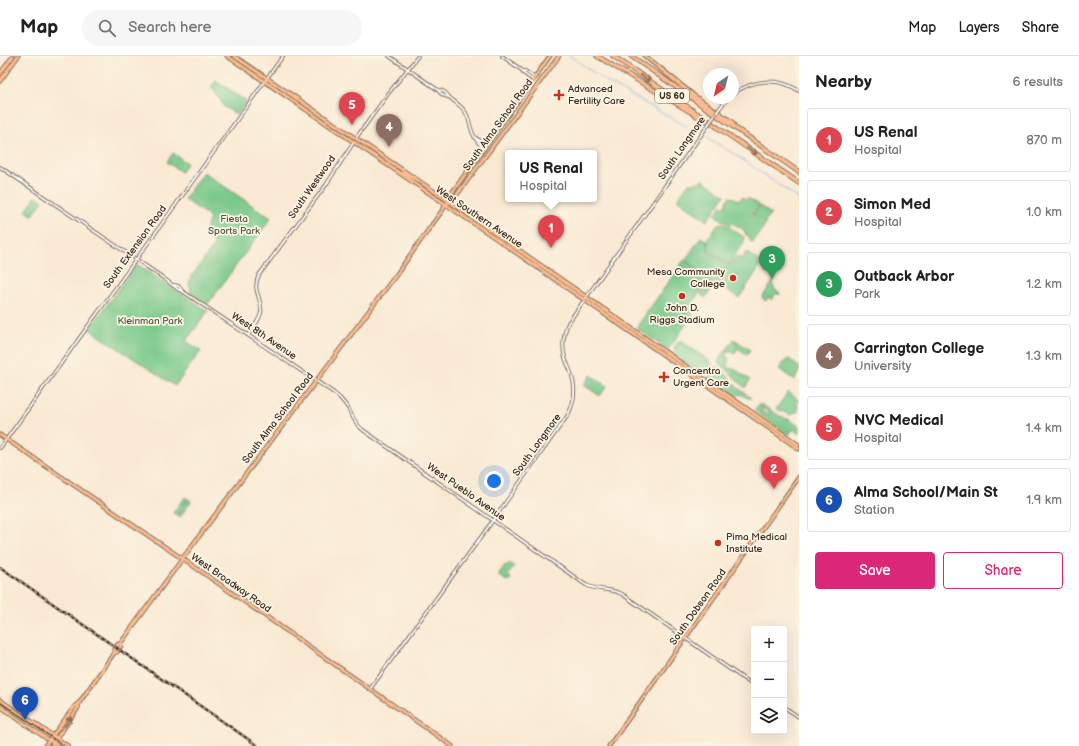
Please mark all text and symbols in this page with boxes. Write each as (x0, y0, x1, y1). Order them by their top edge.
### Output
search box (82, 10, 362, 46)
text: Map (20, 16, 58, 39)
icon: search (96, 17, 118, 39)
text: Search here (128, 18, 211, 37)
text: Map (908, 19, 936, 36)
text: Layers (958, 19, 1000, 36)
text: Share (1022, 19, 1059, 36)
north arrow (703, 68, 739, 104)
text: Nearby (815, 72, 872, 92)
one-way arrow (640, 74, 651, 82)
text: 6 results (1013, 74, 1063, 90)
street label: South Alma School Road (461, 77, 536, 173)
place label: Advanced Fertility Care (568, 83, 625, 107)
marker: Advanced Fertility Care (553, 89, 565, 101)
road number: US 60 (655, 89, 689, 103)
pin: 5 (339, 92, 365, 125)
pin: 4 (376, 114, 402, 147)
street label: South Longmore (656, 114, 708, 182)
text: US Renal (854, 123, 917, 142)
text: 1 (826, 132, 832, 148)
text: 870 m (1026, 132, 1062, 148)
text: Hospital (854, 142, 902, 158)
one-way arrow (746, 147, 757, 155)
popup (505, 150, 597, 202)
street label: South Westwood (286, 153, 338, 221)
text: US Renal (519, 159, 583, 178)
text: Hospital (519, 178, 567, 194)
street label: West Southern Avenue (433, 183, 525, 251)
text: Simon Med (854, 195, 931, 214)
street label: South Extension Road (101, 203, 169, 291)
text: 2 (825, 204, 833, 220)
text: 1.0 km (1026, 204, 1062, 220)
park label: Fiesta Sports Park (208, 213, 260, 237)
text: Hospital (854, 214, 902, 230)
pin: 1 (538, 215, 564, 248)
pin: 3 (759, 246, 785, 279)
place label: Mesa Community College (647, 266, 725, 290)
text: Outback Arbor (854, 267, 954, 286)
marker: Mesa Community College (728, 273, 738, 283)
text: 3 (825, 276, 833, 292)
text: 1.2 km (1026, 276, 1062, 292)
text: Park (854, 286, 880, 302)
marker: John D. Riggs Stadium (677, 291, 687, 301)
place label: John D. Riggs Stadium (650, 302, 714, 326)
street label: West 8th Avenue (229, 310, 299, 362)
park label: Kleinman Park (118, 315, 183, 327)
text: Carrington College (854, 339, 984, 358)
text: 4 (825, 348, 833, 364)
text: 1.3 km (1026, 348, 1062, 364)
text: University (854, 358, 911, 374)
place label: Concentra Urgent Care (673, 365, 729, 389)
street label: South Alma School Road (240, 370, 316, 466)
marker: Concentra Urgent Care (658, 371, 670, 383)
street label: South Longmore (510, 411, 564, 479)
text: NVC Medical (854, 411, 943, 430)
text: 5 (825, 420, 833, 436)
text: 1.4 km (1026, 420, 1062, 436)
text: Hospital (854, 430, 902, 446)
pin: 2 (761, 456, 787, 489)
street label: West Pueblo Avenue (425, 460, 507, 524)
your location (484, 471, 504, 491)
text: Alma School/Main St (854, 483, 998, 502)
text: 6 (825, 492, 833, 508)
text: 1.9 km (1026, 492, 1062, 508)
text: Station (854, 502, 895, 518)
place label: Pima Medical Institute (726, 531, 787, 555)
marker: Pima Medical Institute (713, 538, 723, 548)
street label: West Broadway Road (189, 551, 274, 615)
button: Save (815, 552, 935, 589)
button: Share (943, 552, 1063, 589)
street label: South Dobson Road (667, 566, 729, 647)
map controls (751, 626, 787, 734)
button: + (751, 626, 787, 662)
button: − (751, 662, 787, 698)
pin: 6 (12, 687, 38, 720)
button: layers (751, 698, 787, 734)
one-way arrow (64, 717, 72, 728)

